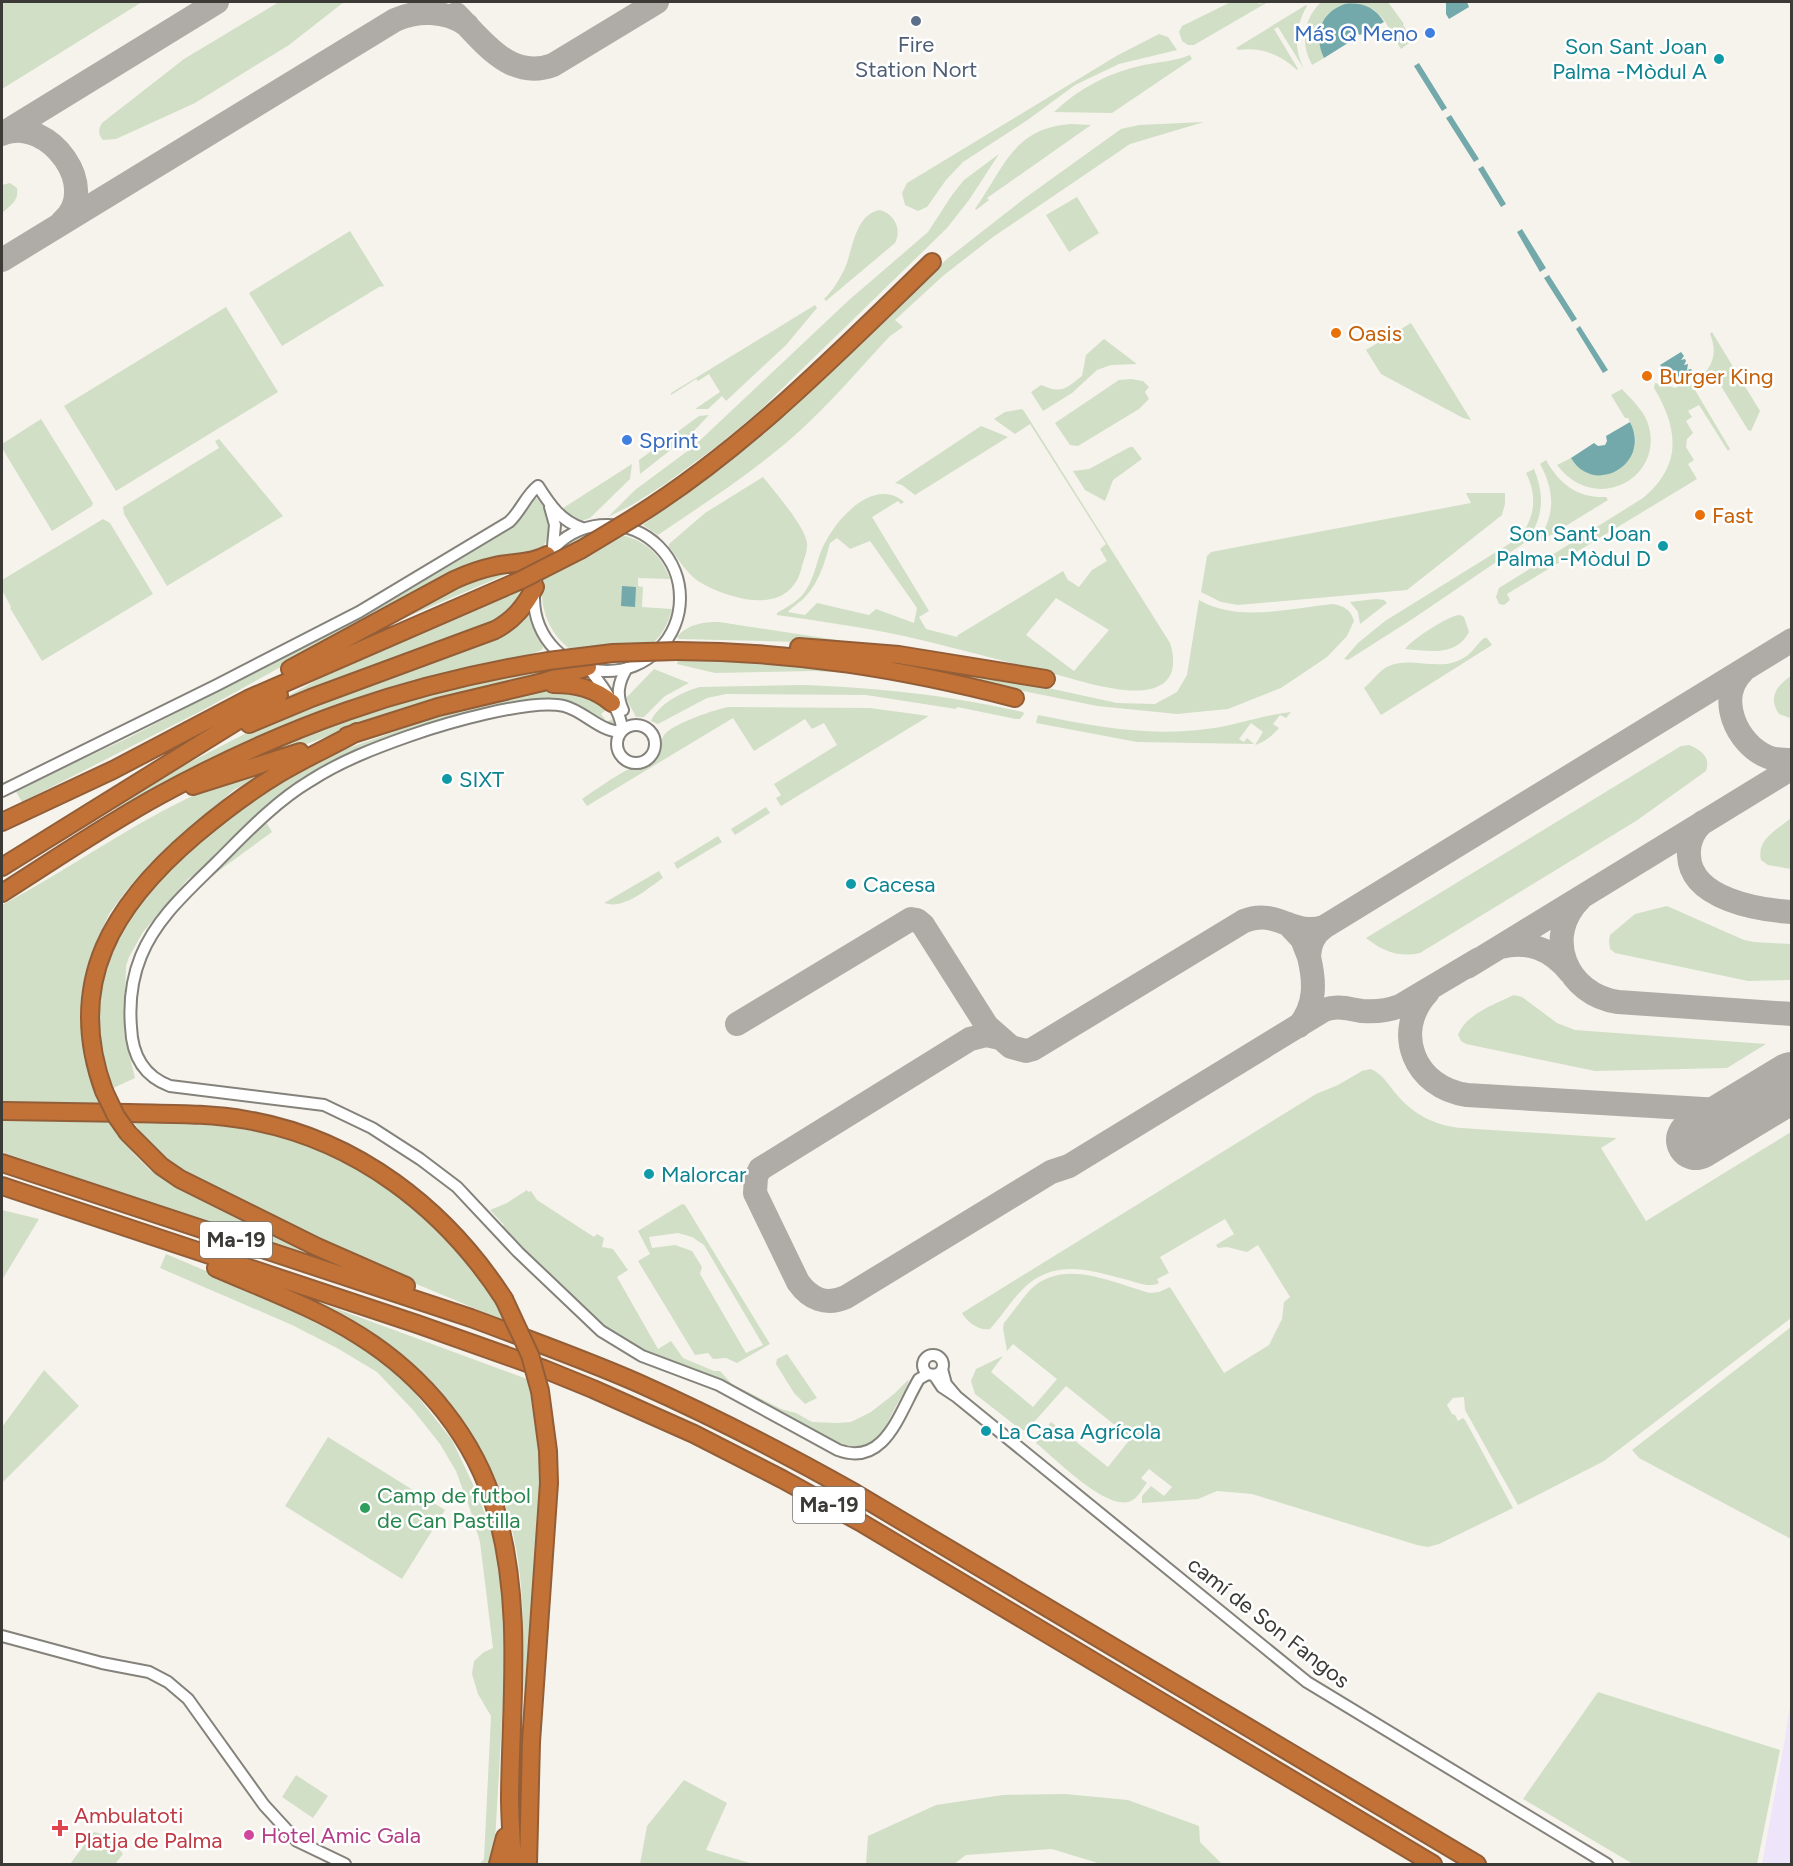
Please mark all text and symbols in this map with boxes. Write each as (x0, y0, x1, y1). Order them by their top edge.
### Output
marker: Fire Station Nort (909, 14, 923, 28)
place label: Más Q Meno (1294, 20, 1418, 47)
marker: Más Q Meno (1423, 26, 1437, 40)
place label: Fire Station Nort (855, 31, 977, 83)
place label: Son Sant Joan Palma -Mòdul A (1552, 33, 1707, 85)
marker: Son Sant Joan Palma -Mòdul A (1712, 52, 1726, 66)
place label: Oasis (1348, 320, 1402, 347)
marker: Oasis (1329, 326, 1343, 340)
place label: Burger King (1659, 363, 1774, 390)
marker: Burger King (1640, 369, 1654, 383)
place label: Sprint (639, 427, 699, 454)
marker: Sprint (620, 433, 634, 447)
place label: Fast (1712, 502, 1754, 529)
marker: Fast (1693, 508, 1707, 522)
place label: Son Sant Joan Palma -Mòdul D (1496, 520, 1651, 572)
marker: Son Sant Joan Palma -Mòdul D (1656, 539, 1670, 553)
place label: SIXT (459, 766, 504, 793)
marker: SIXT (440, 772, 454, 786)
place label: Cacesa (863, 871, 935, 898)
marker: Cacesa (844, 877, 858, 891)
place label: Malorcar (661, 1161, 747, 1188)
marker: Malorcar (642, 1167, 656, 1181)
road number: Ma-19 (200, 1222, 272, 1258)
place label: La Casa Agrícola (998, 1418, 1161, 1445)
marker: La Casa Agrícola (979, 1424, 993, 1438)
place label: Camp de futbol de Can Pastilla (377, 1482, 531, 1534)
road number: Ma-19 (793, 1487, 865, 1523)
marker: Camp de futbol de Can Pastilla (358, 1501, 372, 1515)
street label: camí de Son Fangos (1182, 1551, 1355, 1694)
place label: Ambulatoti Platja de Palma (74, 1802, 223, 1854)
marker: Ambulatoti Platja de Palma (51, 1819, 69, 1837)
place label: Hotel Amic Gala (261, 1822, 421, 1849)
marker: Hotel Amic Gala (242, 1828, 256, 1842)

